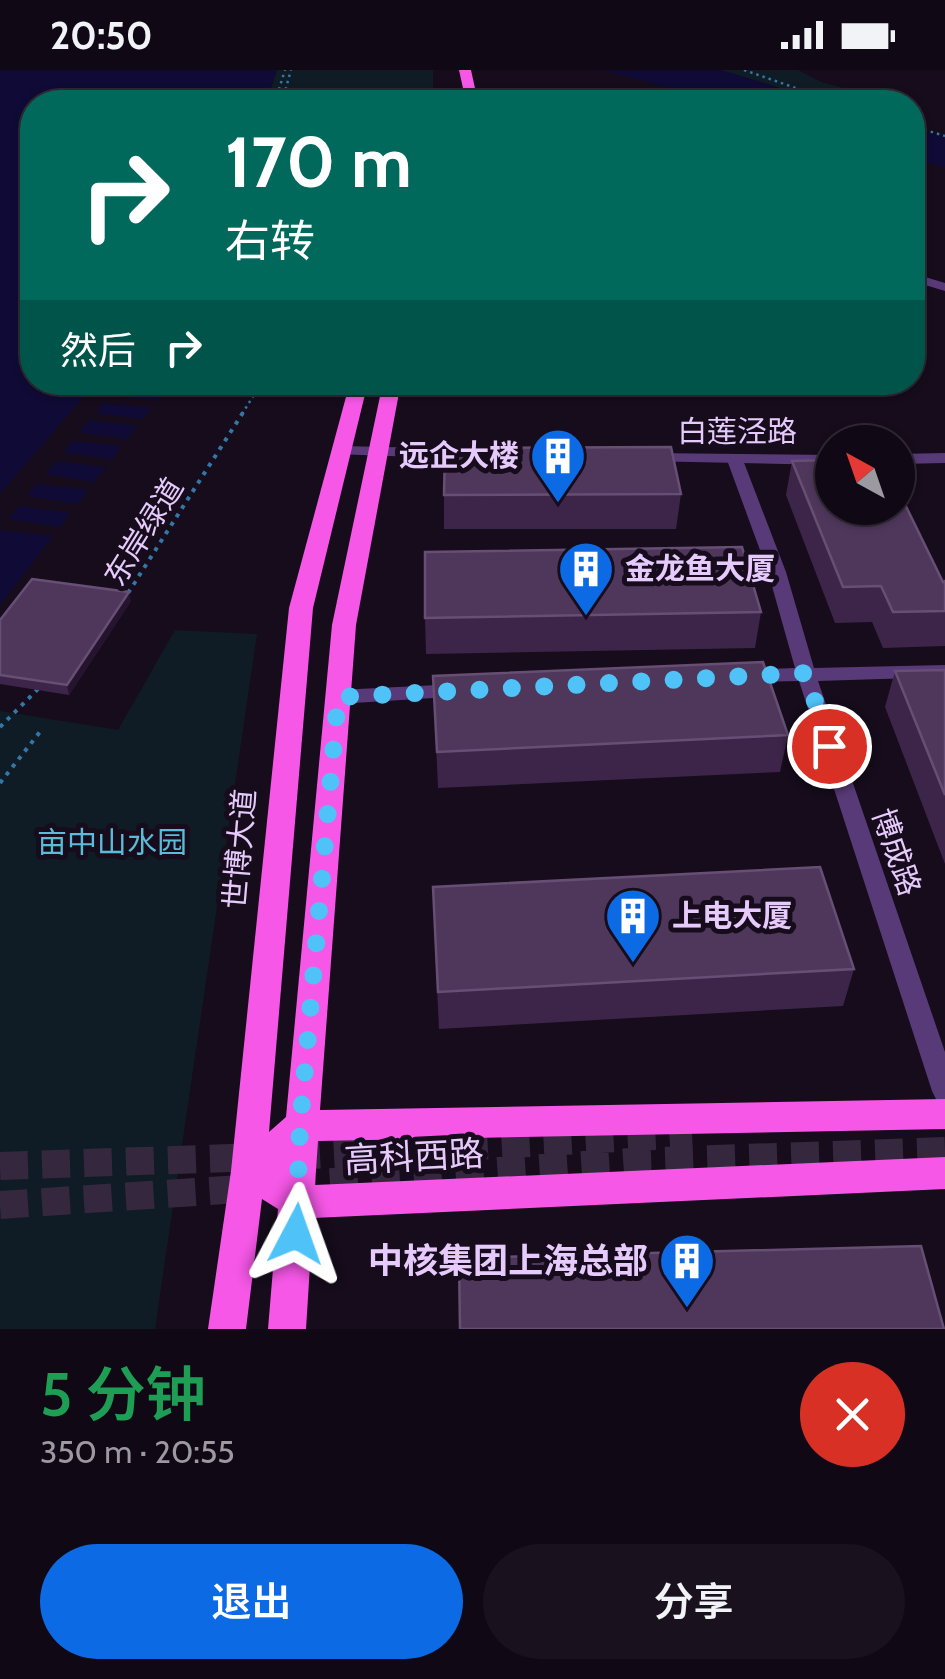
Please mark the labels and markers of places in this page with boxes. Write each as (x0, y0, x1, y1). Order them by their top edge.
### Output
building icon: 远企大楼 (528, 426, 588, 505)
place label: 远企大楼 (399, 437, 519, 474)
building icon: 金龙鱼大厦 (556, 539, 616, 618)
place label: 金龙鱼大厦 (625, 550, 775, 587)
pin (787, 704, 872, 789)
building icon: 上电大厦 (603, 886, 663, 965)
place label: 上电大厦 (672, 897, 792, 934)
building icon: 中核集团上海总部 (657, 1231, 717, 1310)
place label: 中核集团上海总部 (368, 1239, 648, 1282)

